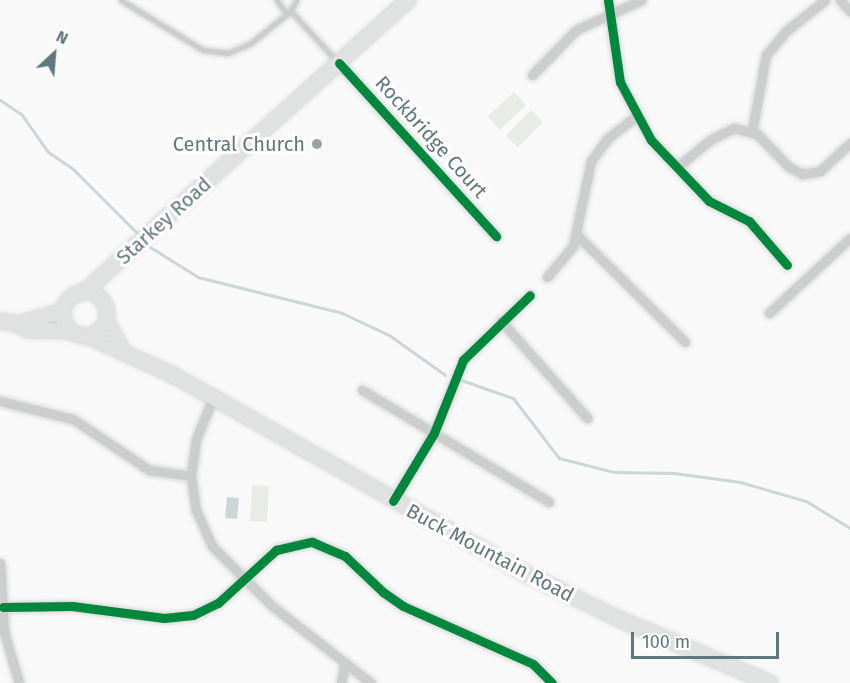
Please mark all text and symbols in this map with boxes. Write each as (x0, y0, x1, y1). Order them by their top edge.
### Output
north arrow (24, 24, 84, 84)
text: N (53, 27, 71, 48)
street label: Rockbridge Court (370, 71, 492, 203)
place label: Central Church (173, 132, 305, 156)
marker: Central Church (310, 137, 324, 151)
street label: Starkey Road (112, 172, 216, 270)
street label: Buck Mountain Road (402, 499, 578, 607)
scale bar (634, 620, 782, 658)
text: 100 m (642, 631, 690, 653)

